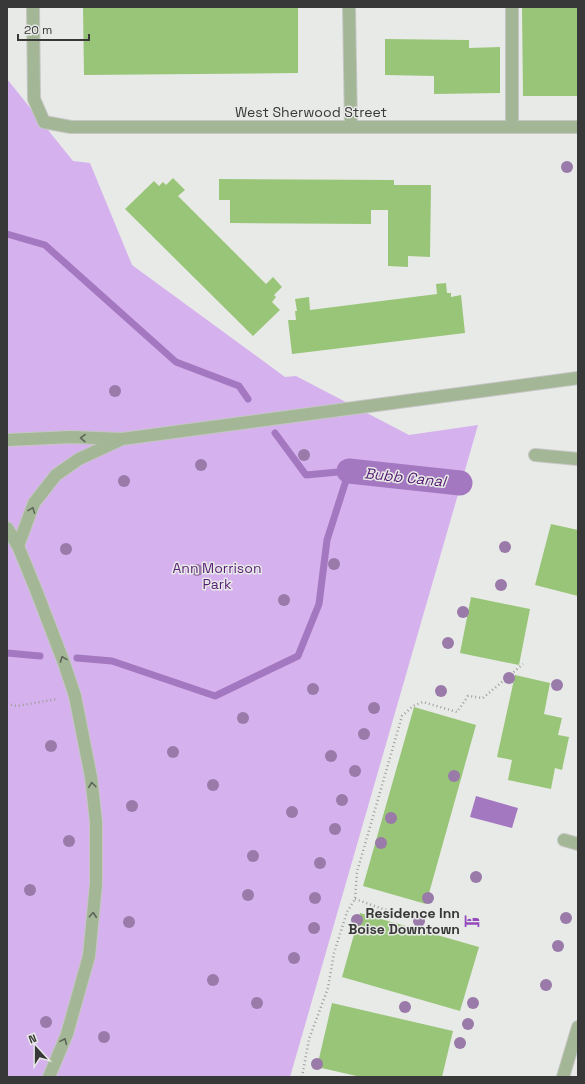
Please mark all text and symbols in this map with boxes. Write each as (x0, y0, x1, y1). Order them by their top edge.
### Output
scale bar (18, 16, 89, 42)
text: 20 m (24, 22, 52, 38)
street label: West Sherwood Street (235, 103, 387, 121)
one-way arrow (80, 434, 86, 442)
water label: Bubb Canal (363, 463, 449, 491)
one-way arrow (27, 506, 35, 513)
park label: Ann Morrison Park (173, 559, 261, 593)
one-way arrow (59, 656, 67, 663)
one-way arrow (88, 782, 97, 788)
place label: Residence Inn Boise Downtown (348, 904, 460, 938)
one-way arrow (89, 912, 98, 918)
hotel icon: Residence Inn Boise Downtown (463, 912, 481, 930)
north arrow (16, 1028, 56, 1068)
text: N (26, 1031, 38, 1047)
one-way arrow (60, 1038, 68, 1045)

